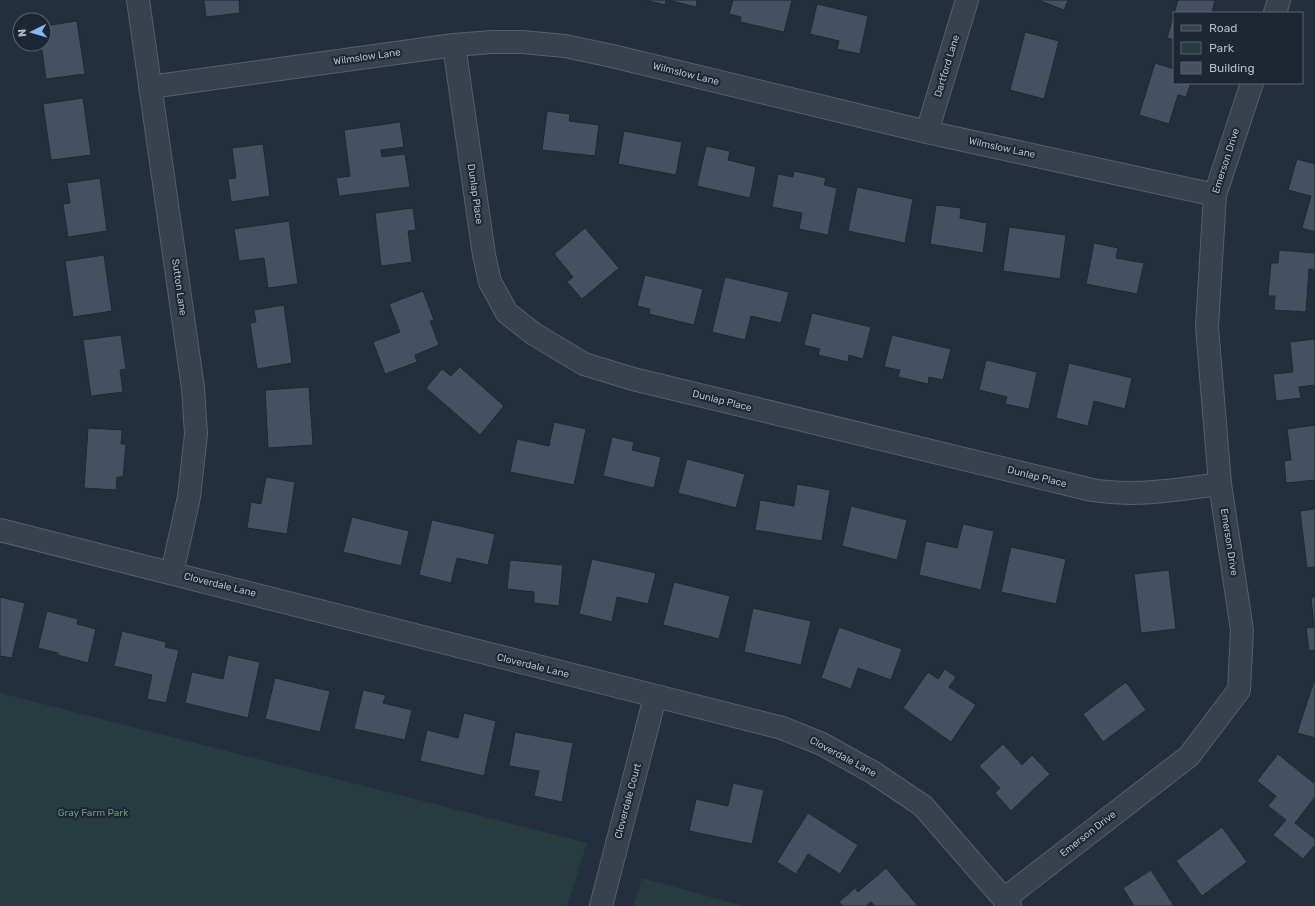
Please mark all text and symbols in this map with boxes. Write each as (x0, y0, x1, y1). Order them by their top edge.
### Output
north arrow (12, 12, 52, 52)
legend (1173, 12, 1303, 84)
text: Road (1209, 21, 1237, 35)
text: N (16, 28, 29, 37)
street label: Dartford Lane (932, 33, 962, 99)
text: Park (1209, 41, 1235, 55)
street label: Wilmslow Lane (333, 46, 402, 68)
street label: Wilmslow Lane (652, 60, 721, 88)
text: Building (1209, 61, 1255, 75)
street label: Emerson Drive (1210, 127, 1242, 195)
street label: Wilmslow Lane (968, 135, 1037, 161)
street label: Dunlap Place (465, 163, 485, 225)
street label: Sutton Lane (169, 258, 189, 317)
street label: Dunlap Place (691, 388, 753, 414)
street label: Dunlap Place (1006, 464, 1068, 490)
street label: Emerson Drive (1218, 508, 1240, 577)
street label: Cloverdale Lane (183, 570, 258, 600)
street label: Cloverdale Lane (496, 651, 571, 681)
street label: Cloverdale Lane (807, 734, 879, 780)
street label: Cloverdale Court (612, 762, 644, 840)
park label: Gray Farm Park (58, 807, 129, 819)
street label: Emerson Drive (1058, 808, 1119, 860)

